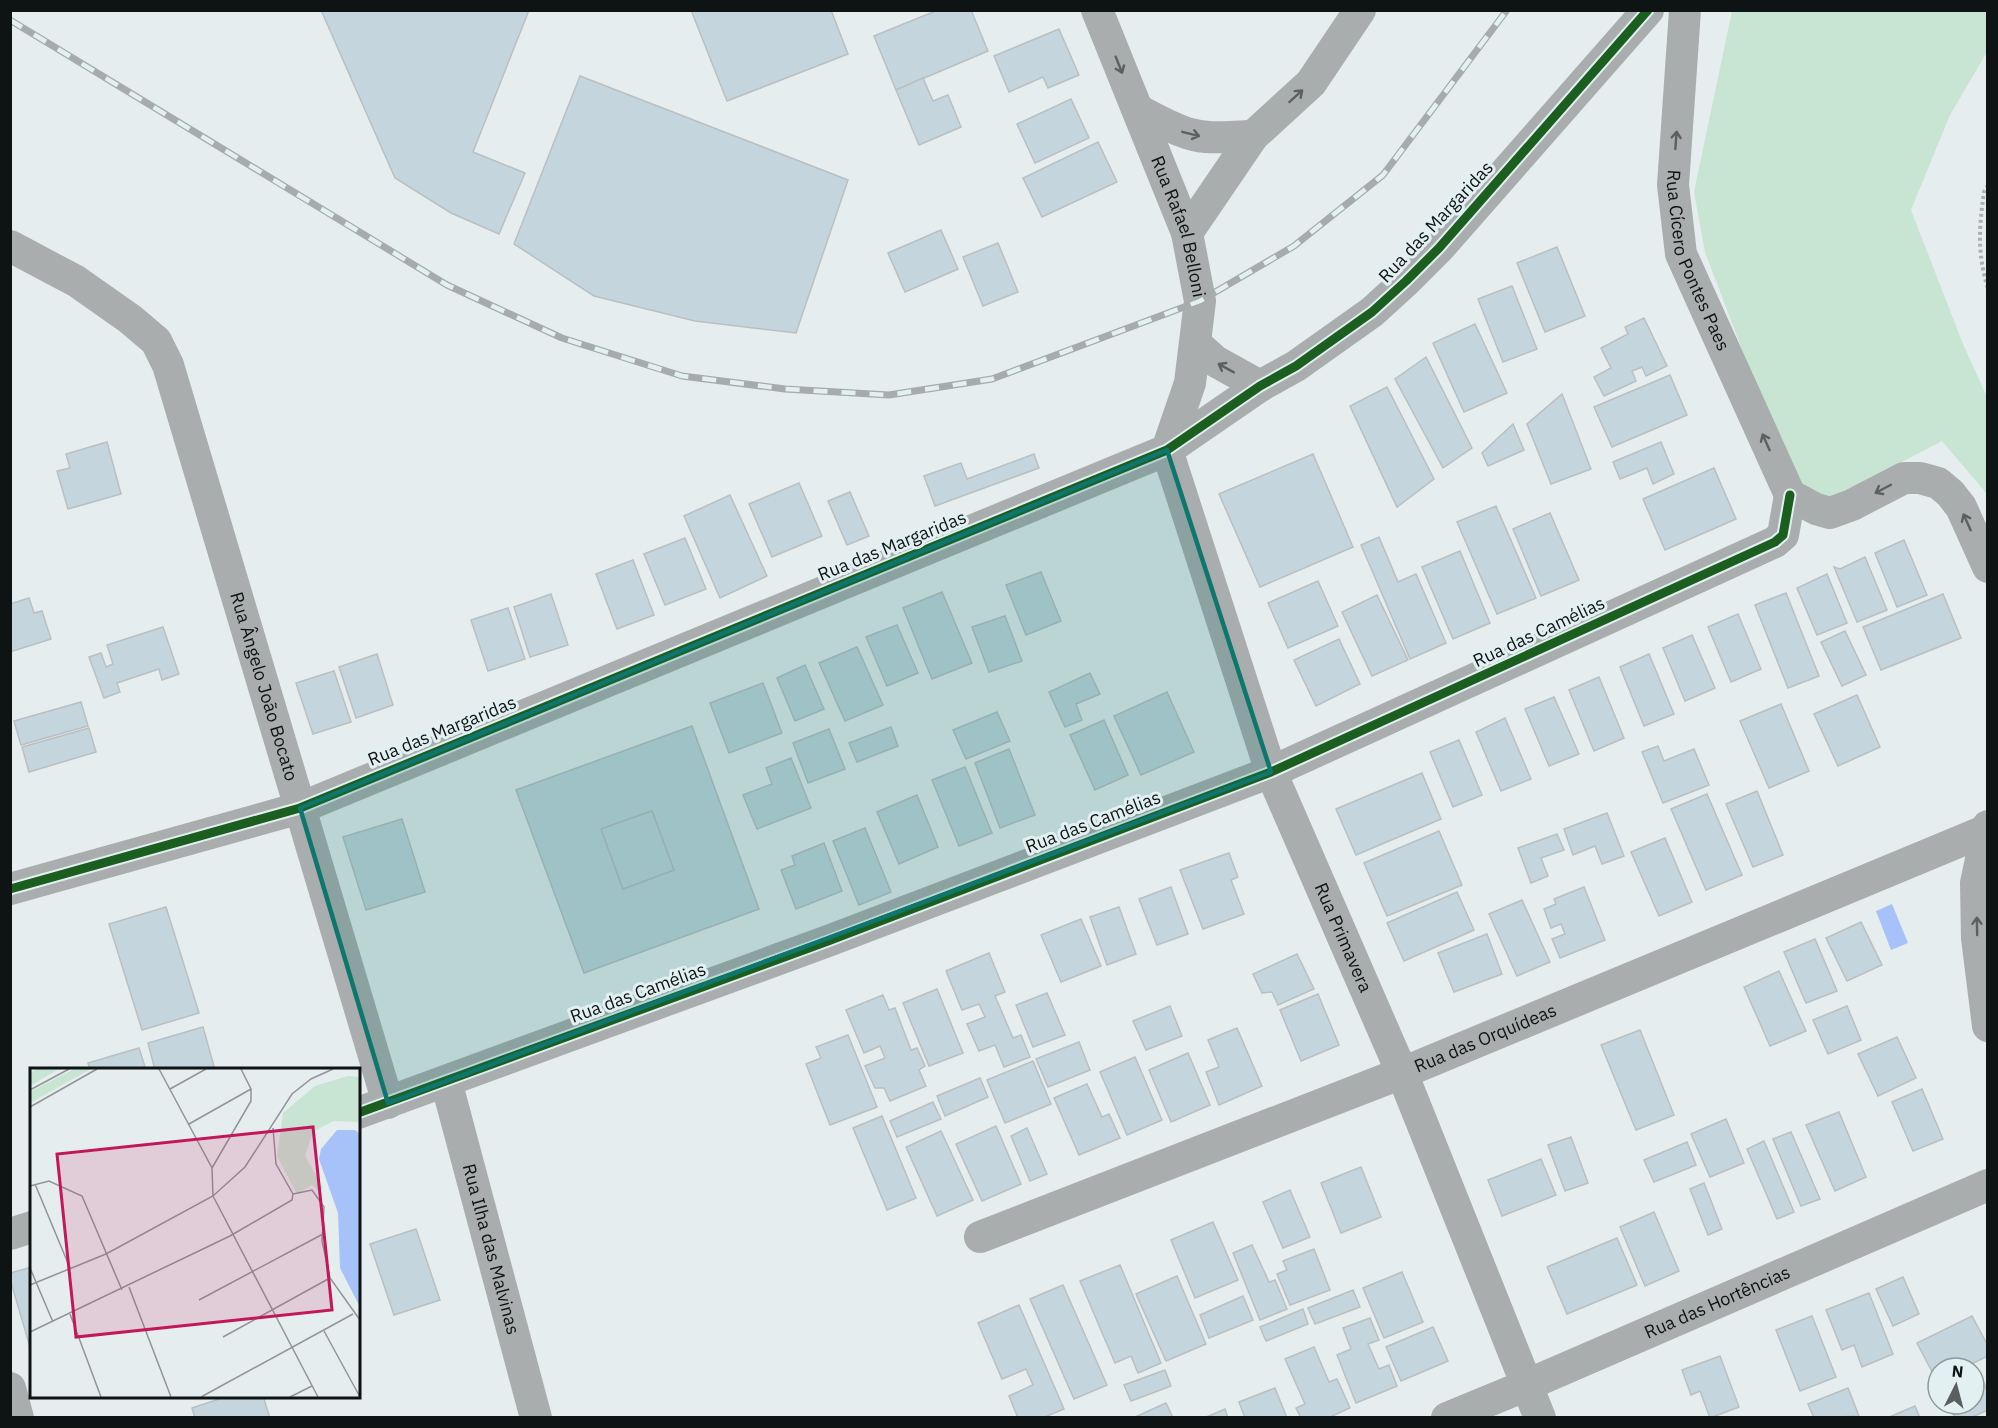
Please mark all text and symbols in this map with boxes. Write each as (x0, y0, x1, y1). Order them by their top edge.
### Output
one-way arrow (1114, 55, 1125, 73)
one-way arrow (1288, 89, 1303, 103)
one-way arrow (1181, 128, 1200, 140)
one-way arrow (1671, 130, 1682, 150)
street label: Rua Rafael Belloni (1146, 152, 1211, 299)
street label: Rua das Margaridas (1373, 156, 1498, 287)
street label: Rua Cícero Pontes Paes (1662, 169, 1735, 354)
one-way arrow (1218, 361, 1235, 373)
one-way arrow (1760, 433, 1771, 451)
one-way arrow (1875, 484, 1893, 495)
street label: Rua das Margaridas (814, 505, 969, 586)
one-way arrow (1961, 513, 1972, 531)
street label: Rua Ângelo João Bocato (225, 589, 303, 784)
street label: Rua das Camélias (1469, 591, 1608, 672)
street label: Rua das Margaridas (364, 690, 519, 771)
street label: Rua das Camélias (1022, 785, 1164, 858)
street label: Rua Primavera (1310, 879, 1378, 996)
one-way arrow (1971, 917, 1983, 937)
street label: Rua das Camélias (567, 957, 709, 1028)
street label: Rua das Orquídeas (1411, 998, 1560, 1078)
inset map (30, 1068, 360, 1398)
street label: Rua Ilha das Malvinas (458, 1161, 525, 1337)
street label: Rua das Hortências (1641, 1260, 1794, 1344)
north arrow (1926, 1356, 1986, 1416)
text: N (1951, 1361, 1964, 1382)

